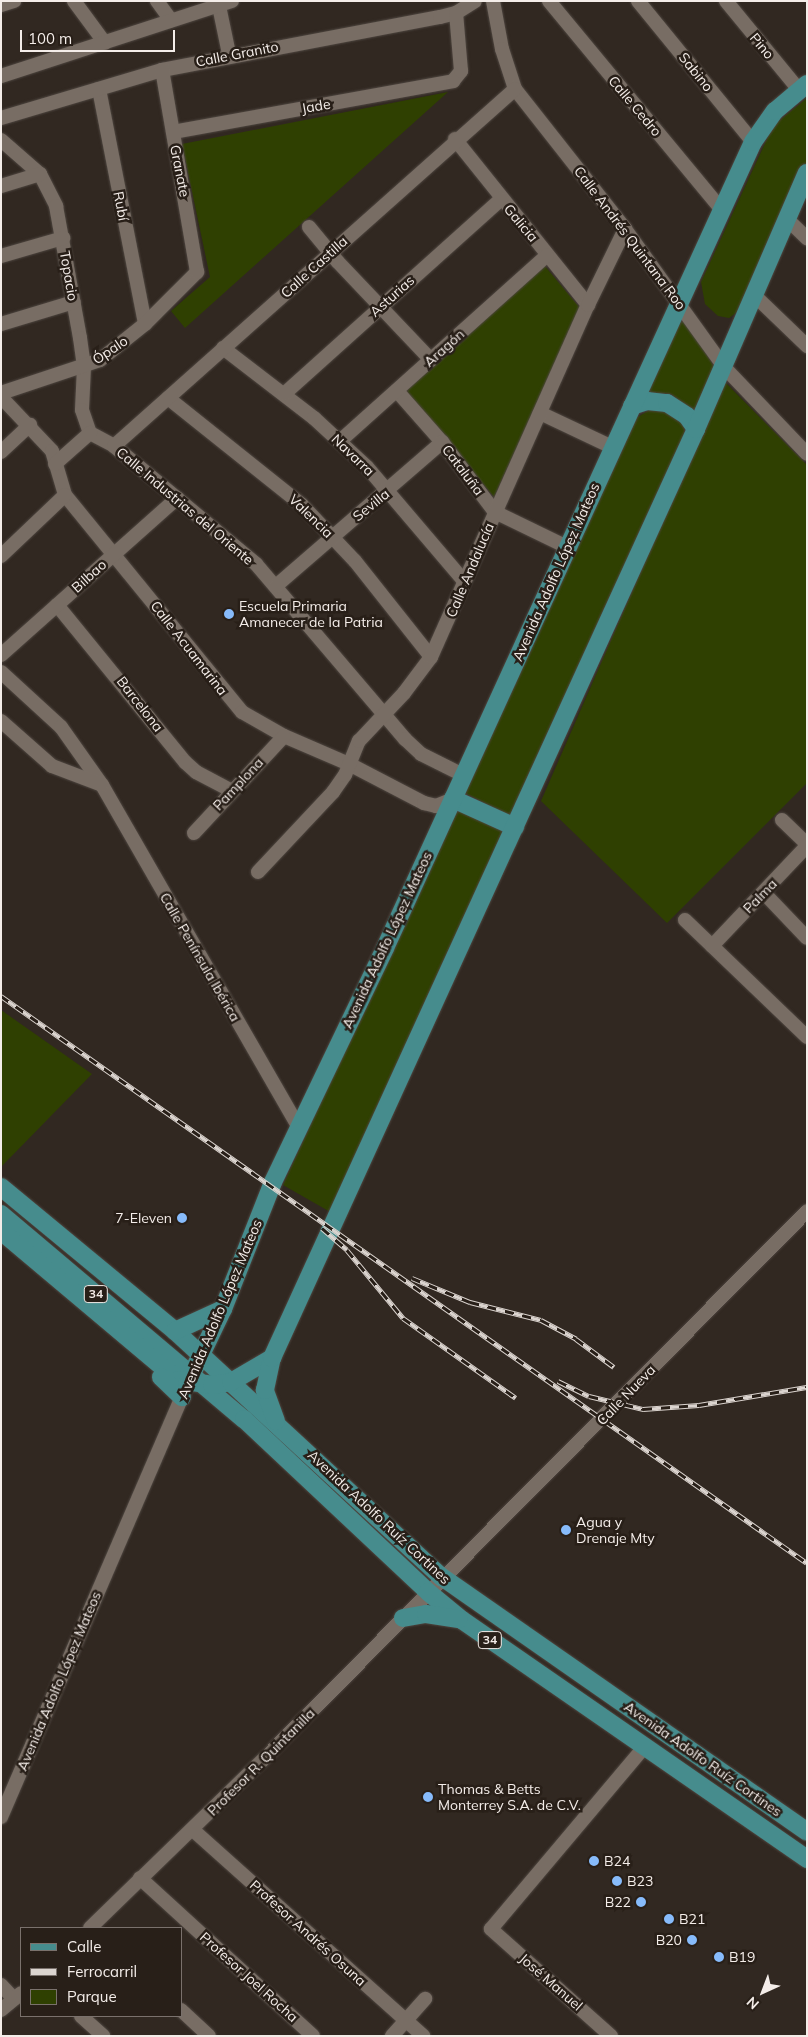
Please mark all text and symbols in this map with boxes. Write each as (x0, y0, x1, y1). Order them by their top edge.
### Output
scale bar (22, 20, 178, 52)
text: 100 m (28, 29, 72, 48)
street label: Pino (746, 30, 778, 62)
street label: Calle Granito (194, 38, 280, 70)
street label: Sabino (675, 49, 717, 95)
street label: Calle Cedro (605, 72, 665, 140)
street label: Jade (300, 95, 332, 117)
street label: Granate (167, 144, 193, 198)
street label: Calle Andrés Quintana Roo (571, 163, 689, 313)
street label: Rubí (110, 190, 132, 222)
street label: Galicia (500, 201, 542, 245)
street label: Calle Castilla (277, 233, 351, 301)
street label: Topacio (56, 250, 82, 302)
street label: Asturias (366, 272, 418, 320)
street label: Aragón (420, 326, 468, 370)
street label: Ópalo (89, 332, 131, 368)
street label: Navarra (328, 431, 378, 479)
street label: Cataluña (439, 441, 487, 499)
street label: Calle Industrias del Oriente (113, 444, 257, 568)
street label: Avenida Adolfo López Mateos (509, 480, 603, 664)
street label: Sevilla (349, 485, 393, 525)
street label: Valencia (285, 491, 337, 541)
street label: Calle Andalucía (443, 520, 497, 620)
street label: Bilbao (68, 556, 110, 596)
street label: Calle Acuamarina (147, 598, 231, 698)
place label: Escuela Primaria Amanecer de la Patria (239, 598, 383, 630)
marker: Escuela Primaria Amanecer de la Patria (223, 608, 235, 620)
street label: Barcelona (113, 673, 167, 735)
street label: Pamplona (209, 754, 267, 814)
street label: Avenida Adolfo López Mateos (339, 849, 435, 1031)
street label: Palma (740, 875, 780, 917)
street label: Calle Península Ibérica (156, 890, 244, 1024)
place label: 7-Eleven (115, 1210, 172, 1226)
marker: 7-Eleven (176, 1212, 188, 1224)
street label: Avenida Adolfo López Mateos (175, 1217, 265, 1401)
road number: 34 (84, 1285, 108, 1304)
street label: Calle Nueva (593, 1361, 659, 1429)
street label: Avenida Adolfo Ruíz Cortines (304, 1447, 454, 1587)
place label: Agua y Drenaje Mty (576, 1514, 655, 1546)
marker: Agua y Drenaje Mty (560, 1524, 572, 1536)
street label: Avenida Adolfo López Mateos (14, 1589, 104, 1773)
road number: 34 (478, 1630, 502, 1650)
street label: Avenida Adolfo Ruíz Cortines (621, 1698, 785, 1820)
street label: Profesor R. Quintanilla (204, 1705, 318, 1819)
place label: Thomas & Betts Monterrey S.A. de C.V. (438, 1781, 581, 1814)
marker: Thomas & Betts Monterrey S.A. de C.V. (422, 1791, 434, 1803)
place label: B24 (604, 1853, 630, 1869)
marker: B24 (588, 1855, 600, 1867)
place label: B23 (627, 1873, 653, 1889)
marker: B23 (611, 1875, 623, 1887)
street label: Profesor Andrés Osuna (247, 1876, 369, 1990)
place label: B22 (605, 1894, 631, 1910)
marker: B22 (635, 1896, 647, 1908)
place label: B21 (679, 1911, 705, 1927)
marker: B21 (663, 1913, 675, 1925)
legend (20, 1927, 182, 2017)
street label: Profesor Joel Rocha (197, 1929, 301, 2025)
place label: B20 (656, 1932, 682, 1948)
marker: B20 (686, 1934, 698, 1946)
text: Calle (67, 1937, 101, 1956)
place label: B19 (729, 1949, 755, 1965)
street label: José Manuel (516, 1950, 586, 2014)
marker: B19 (713, 1951, 725, 1963)
text: Ferrocarril (67, 1962, 137, 1981)
north arrow (738, 1967, 788, 2017)
text: Parque (67, 1987, 117, 2006)
text: N (743, 1993, 763, 2013)

